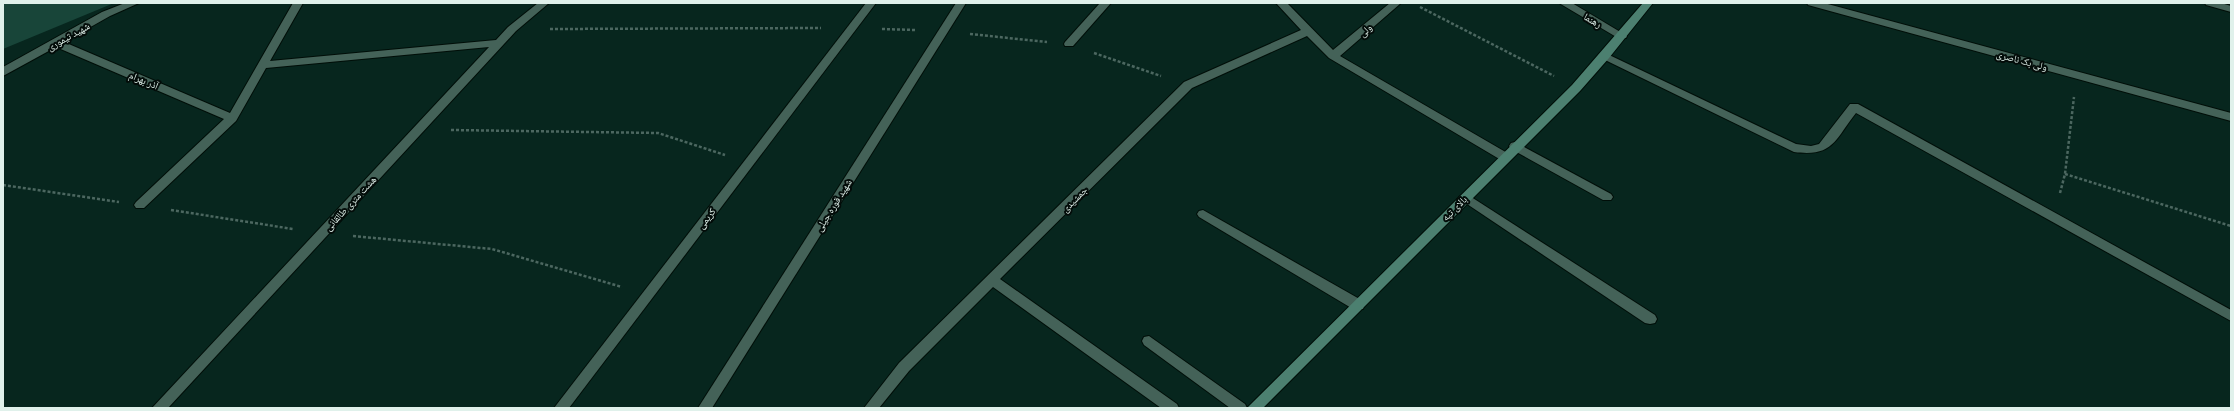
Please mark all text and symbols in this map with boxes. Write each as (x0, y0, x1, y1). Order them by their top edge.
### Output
street label: رهنما (1581, 10, 1604, 31)
street label: شهید تیموری (45, 19, 92, 54)
street label: ولی (1356, 21, 1375, 40)
street label: ولی بک ناصری (1995, 47, 2049, 74)
street label: آذر بهرام (127, 69, 161, 94)
street label: هشت متری طالقانی (322, 173, 379, 233)
street label: شهید قوره جیلی (812, 176, 855, 234)
street label: جمشیدی (1059, 183, 1091, 215)
street label: بالای تپه (1439, 193, 1470, 224)
street label: کریمی (694, 205, 718, 231)

